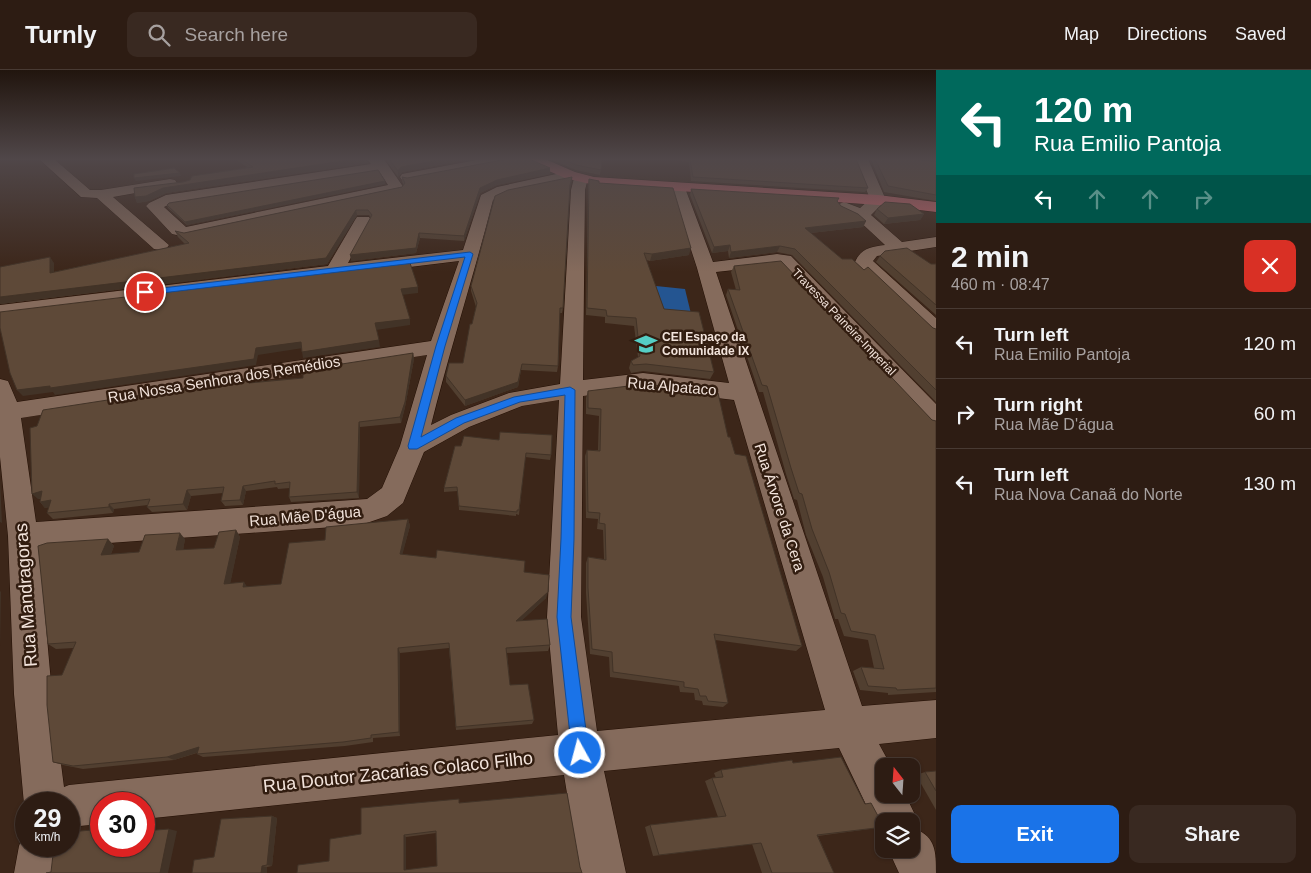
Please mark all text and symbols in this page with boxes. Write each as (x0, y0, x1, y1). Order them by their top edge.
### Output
search box (127, 12, 477, 57)
text: Turnly (25, 21, 97, 48)
icon: search (145, 21, 173, 49)
text: Search here (185, 24, 288, 45)
text: Map (1064, 24, 1099, 44)
text: Directions (1127, 24, 1207, 44)
text: Saved (1235, 24, 1286, 44)
icon: left (951, 90, 1016, 155)
text: 120 m (1034, 90, 1133, 129)
text: Rua Emilio Pantoja (1034, 131, 1221, 156)
icon: left (1030, 185, 1058, 213)
icon: ahead (1083, 185, 1111, 213)
icon: ahead (1136, 185, 1164, 213)
icon: right (1189, 185, 1217, 213)
text: 2 min (951, 240, 1029, 273)
button: close (1244, 240, 1296, 292)
street label: Travessa Paineira-Imperial (789, 266, 899, 378)
pin (124, 271, 166, 313)
text: 460 m · 08:47 (951, 276, 1050, 293)
icon: arrive (131, 278, 159, 306)
text: Turn left (994, 324, 1069, 345)
place label: CEI Espaço da Comunidade IX (662, 330, 749, 358)
icon: left (951, 330, 979, 358)
school or university icon: CEI Espaço da Comunidade IX (633, 331, 659, 357)
text: 120 m (1243, 333, 1296, 354)
text: Rua Emilio Pantoja (994, 346, 1130, 363)
street label: Rua Nossa Senhora dos Remédios (107, 352, 341, 406)
street label: Rua Alpataco (627, 374, 717, 398)
text: Turn right (994, 394, 1082, 415)
icon: right (951, 400, 979, 428)
text: 60 m (1254, 403, 1296, 424)
text: Rua Mãe D'água (994, 416, 1114, 433)
street label: Rua Árvore da Cera (751, 441, 809, 574)
text: Turn left (994, 464, 1069, 485)
icon: left (951, 470, 979, 498)
text: 130 m (1243, 473, 1296, 494)
text: Rua Nova Canaã do Norte (994, 486, 1183, 503)
street label: Rua Mãe D'água (248, 503, 362, 529)
street label: Rua Mandragoras (11, 522, 41, 668)
position arrow (553, 726, 605, 778)
street label: Rua Doutor Zacarias Colaco Filho (262, 748, 534, 796)
north arrow (875, 758, 920, 802)
map controls (875, 758, 920, 858)
speed limit sign: 30 (90, 792, 155, 857)
text: 29 (34, 804, 61, 832)
button: Exit (951, 805, 1119, 863)
button: Share (1129, 805, 1296, 863)
button: layers (875, 813, 920, 858)
text: km/h (34, 830, 61, 844)

